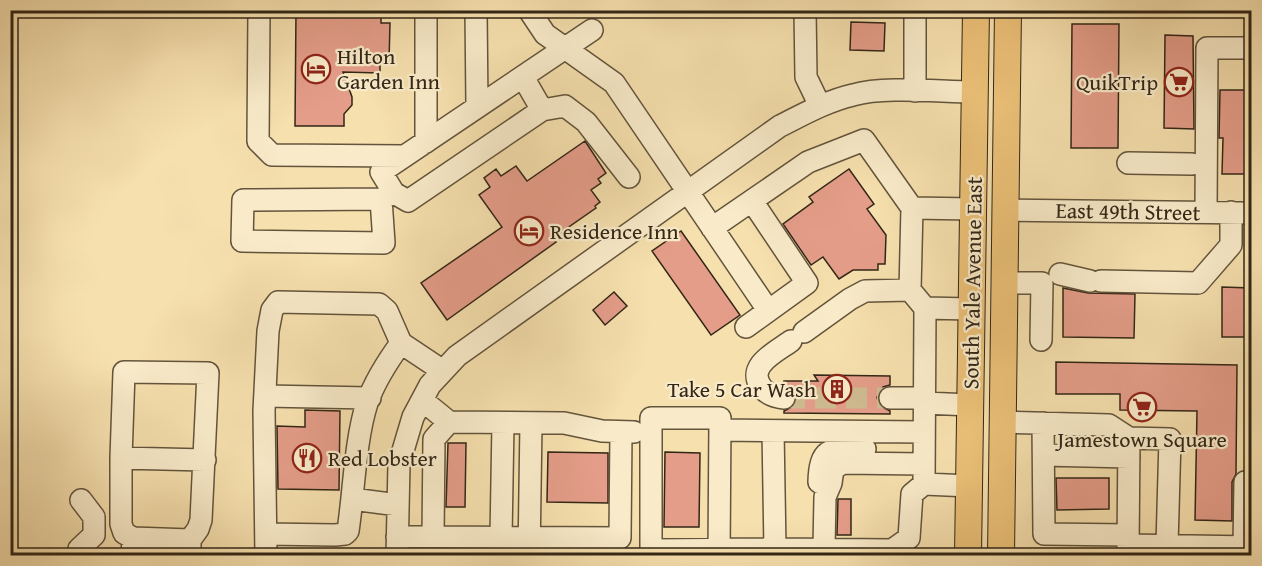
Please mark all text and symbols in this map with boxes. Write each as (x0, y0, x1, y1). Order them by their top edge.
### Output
place label: Hilton Garden Inn (337, 40, 441, 97)
hotel icon: Hilton Garden Inn (300, 53, 332, 85)
place label: QuikTrip (1076, 66, 1158, 98)
supermarket icon: QuikTrip (1163, 66, 1195, 98)
street label: South Yale Avenue East (954, 176, 990, 390)
street label: East 49th Street (1055, 194, 1201, 228)
hotel icon: Residence Inn (513, 215, 545, 247)
place label: Residence Inn (550, 215, 679, 247)
place label: Take 5 Car Wash (667, 373, 817, 405)
building icon: Take 5 Car Wash (821, 373, 853, 405)
supermarket icon: Jamestown Square (1126, 391, 1158, 423)
place label: Jamestown Square (1054, 423, 1227, 455)
restaurant icon: Red Lobster (291, 442, 323, 474)
place label: Red Lobster (328, 442, 437, 474)

